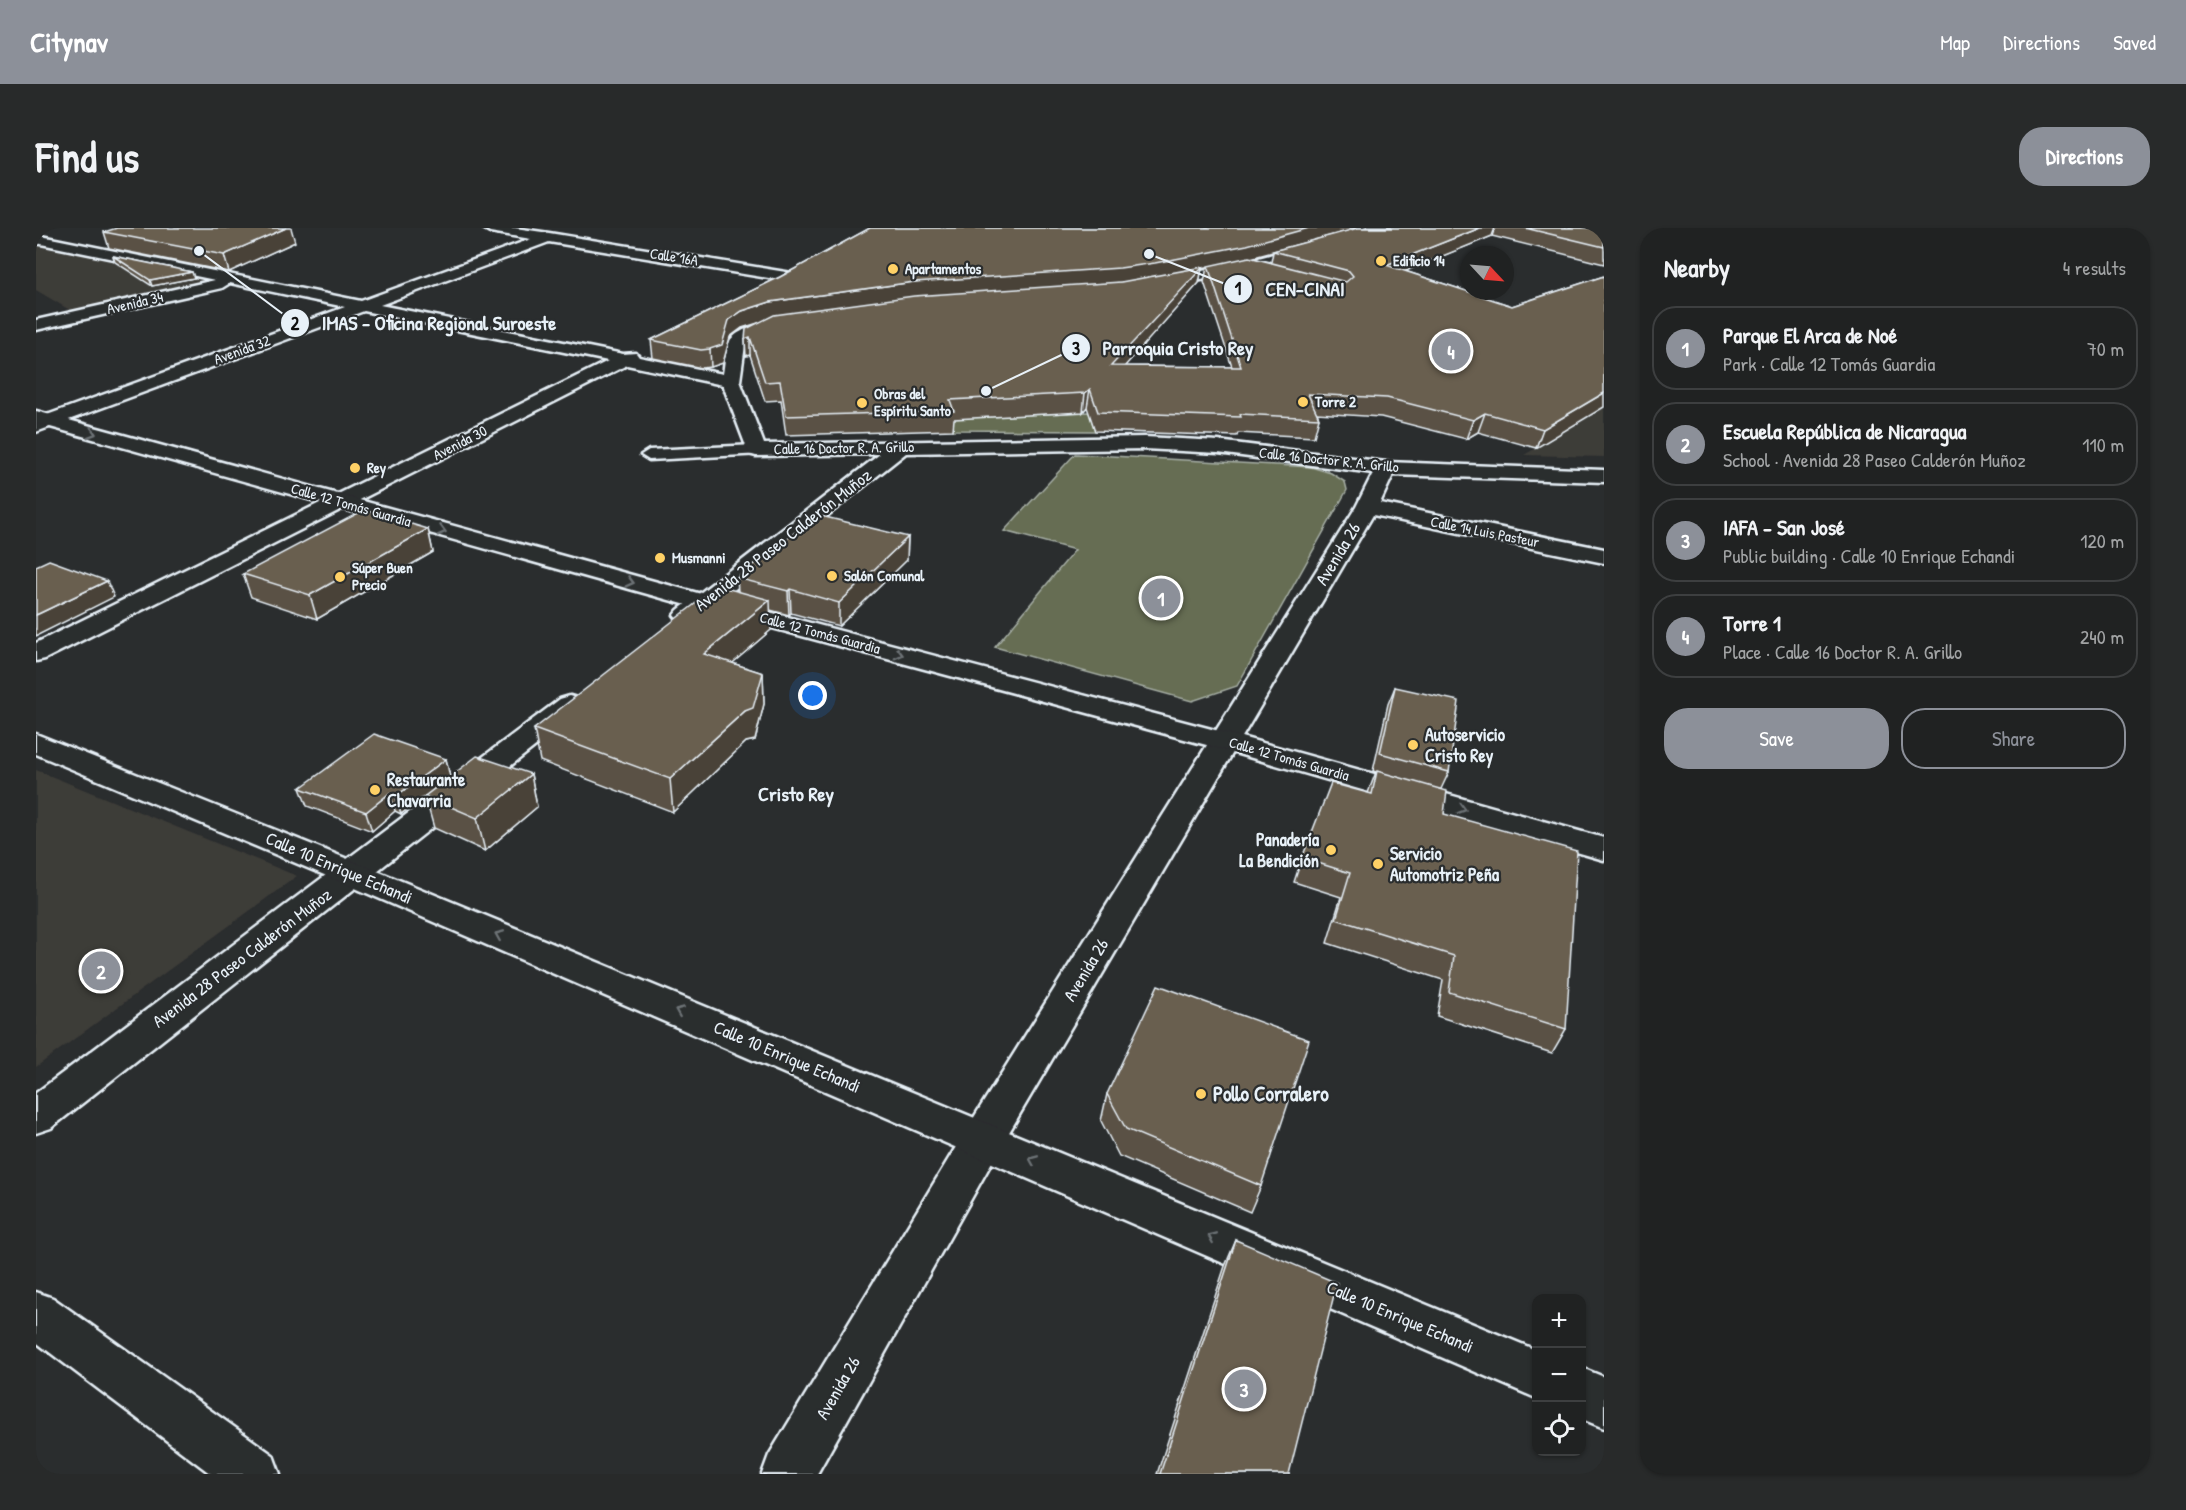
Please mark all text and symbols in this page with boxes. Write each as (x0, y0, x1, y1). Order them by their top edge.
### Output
text: Citynav (30, 23, 108, 61)
text: Map (1940, 28, 1970, 57)
text: Directions (2003, 28, 2080, 57)
text: Saved (2113, 28, 2156, 57)
button: Directions (2019, 127, 2150, 186)
text: Find us (36, 128, 139, 185)
street label: Calle 16A (648, 242, 700, 271)
north arrow (1460, 246, 1514, 300)
place label: Edificio 14 (1393, 250, 1445, 271)
text: Nearby (1664, 250, 1730, 285)
marker: Edificio 14 (1374, 254, 1388, 268)
text: 4 results (2063, 254, 2126, 281)
place label: Apartamentos (905, 258, 982, 280)
marker: Apartamentos (886, 262, 900, 276)
callout: CEN-CINAI (1223, 270, 1356, 308)
text: CEN-CINAI (1265, 275, 1345, 302)
text: 1 (1235, 276, 1242, 301)
street label: Avenida 34 (105, 286, 165, 319)
callout: IMAS - Oficina Regional Suroeste (280, 304, 569, 342)
text: IMAS - Oficina Regional Suroeste (322, 309, 556, 337)
text: 2 (291, 311, 300, 336)
text: Parque El Arca de Noé (1723, 320, 1897, 350)
pin: 4 (1432, 328, 1470, 374)
callout: Parroquia Cristo Rey (1061, 329, 1266, 367)
street label: Avenida 32 (211, 330, 273, 369)
text: Parroquia Cristo Rey (1103, 334, 1254, 362)
text: 1 (1682, 335, 1689, 362)
text: 70 m (2087, 335, 2124, 362)
text: 3 (1072, 336, 1080, 361)
text: Park · Calle 12 Tomás Guardia (1723, 350, 1935, 377)
place label: Obras del Espíritu Santo (874, 383, 951, 422)
place label: Torre 2 (1314, 391, 1357, 412)
marker: Torre 2 (1296, 395, 1310, 409)
marker: Obras del Espíritu Santo (855, 396, 869, 410)
text: Escuela República de Nicaragua (1723, 416, 1966, 446)
street label: Avenida 30 (429, 420, 491, 465)
one-way arrow (86, 426, 97, 438)
text: 2 (1681, 431, 1690, 458)
text: 110 m (2082, 431, 2124, 458)
street label: Calle 16 Doctor R. A. Grillo (774, 436, 914, 459)
street label: Calle 16 Doctor R. A. Grillo (1258, 442, 1400, 477)
text: School · Avenida 28 Paseo Calderón Muñoz (1723, 446, 2026, 473)
place label: Rey (367, 457, 387, 479)
marker: Rey (348, 461, 362, 475)
street label: Avenida 28 Paseo Calderón Muñoz (689, 462, 877, 617)
street label: Calle 12 Tomás Guardia (289, 477, 414, 532)
street label: Calle 14 Luis Pasteur (1429, 511, 1542, 552)
text: IAFA - San José (1723, 512, 1845, 542)
street label: Avenida 26 (1309, 518, 1366, 590)
one-way arrow (437, 523, 447, 536)
text: 3 (1681, 527, 1690, 554)
text: 120 m (2080, 527, 2124, 554)
text: Public building · Calle 10 Enrique Echandi (1723, 542, 2015, 569)
place label: Musmanni (672, 547, 726, 568)
marker: Musmanni (653, 551, 667, 565)
place label: Súper Buen Precio (352, 557, 413, 595)
place label: Salón Comunal (844, 565, 925, 586)
marker: Salón Comunal (825, 569, 839, 583)
marker: Súper Buen Precio (333, 570, 347, 584)
one-way arrow (624, 575, 635, 587)
pin: 1 (1142, 576, 1180, 620)
street label: Calle 12 Tomás Guardia (757, 606, 883, 659)
text: Torre 1 (1723, 608, 1781, 638)
text: 4 (1682, 623, 1689, 650)
text: 240 m (2080, 623, 2124, 650)
text: Place · Calle 16 Doctor R. A. Grillo (1723, 638, 1962, 665)
one-way arrow (894, 647, 904, 660)
your location (798, 681, 827, 710)
button: Save (1664, 708, 1889, 769)
button: Share (1901, 708, 2126, 769)
place label: Autoservicio Cristo Rey (1425, 722, 1506, 769)
street label: Calle 12 Tomás Guardia (1227, 731, 1352, 786)
marker: Autoservicio Cristo Rey (1406, 738, 1420, 752)
place label: Restaurante Chavarria (387, 767, 466, 813)
district label: Cristo Rey (758, 780, 834, 808)
marker: Restaurante Chavarria (368, 783, 382, 797)
one-way arrow (1457, 802, 1467, 814)
street label: Calle 10 Enrique Echandi (262, 825, 417, 910)
place label: Panadería La Bendición (1239, 827, 1320, 873)
place label: Servicio Automotriz Peña (1390, 841, 1500, 887)
marker: Panadería La Bendición (1324, 843, 1338, 857)
marker: Servicio Automotriz Peña (1371, 857, 1385, 871)
street label: Avenida 28 Paseo Calderón Muñoz (147, 882, 337, 1033)
one-way arrow (494, 931, 505, 943)
street label: Avenida 26 (1057, 934, 1114, 1006)
pin: 2 (82, 948, 120, 994)
one-way arrow (674, 1006, 685, 1018)
street label: Calle 10 Enrique Echandi (710, 1014, 865, 1099)
place label: Pollo Corralero (1213, 1079, 1329, 1108)
marker: Pollo Corralero (1194, 1087, 1208, 1101)
one-way arrow (1028, 1155, 1039, 1167)
one-way arrow (1207, 1232, 1218, 1244)
street label: Calle 10 Enrique Echandi (1323, 1274, 1478, 1359)
map controls (1532, 1294, 1586, 1456)
button: + (1532, 1294, 1586, 1348)
button: − (1532, 1348, 1586, 1402)
street label: Avenida 26 (809, 1352, 866, 1424)
pin: 3 (1224, 1366, 1264, 1412)
button: locate (1532, 1402, 1586, 1456)

